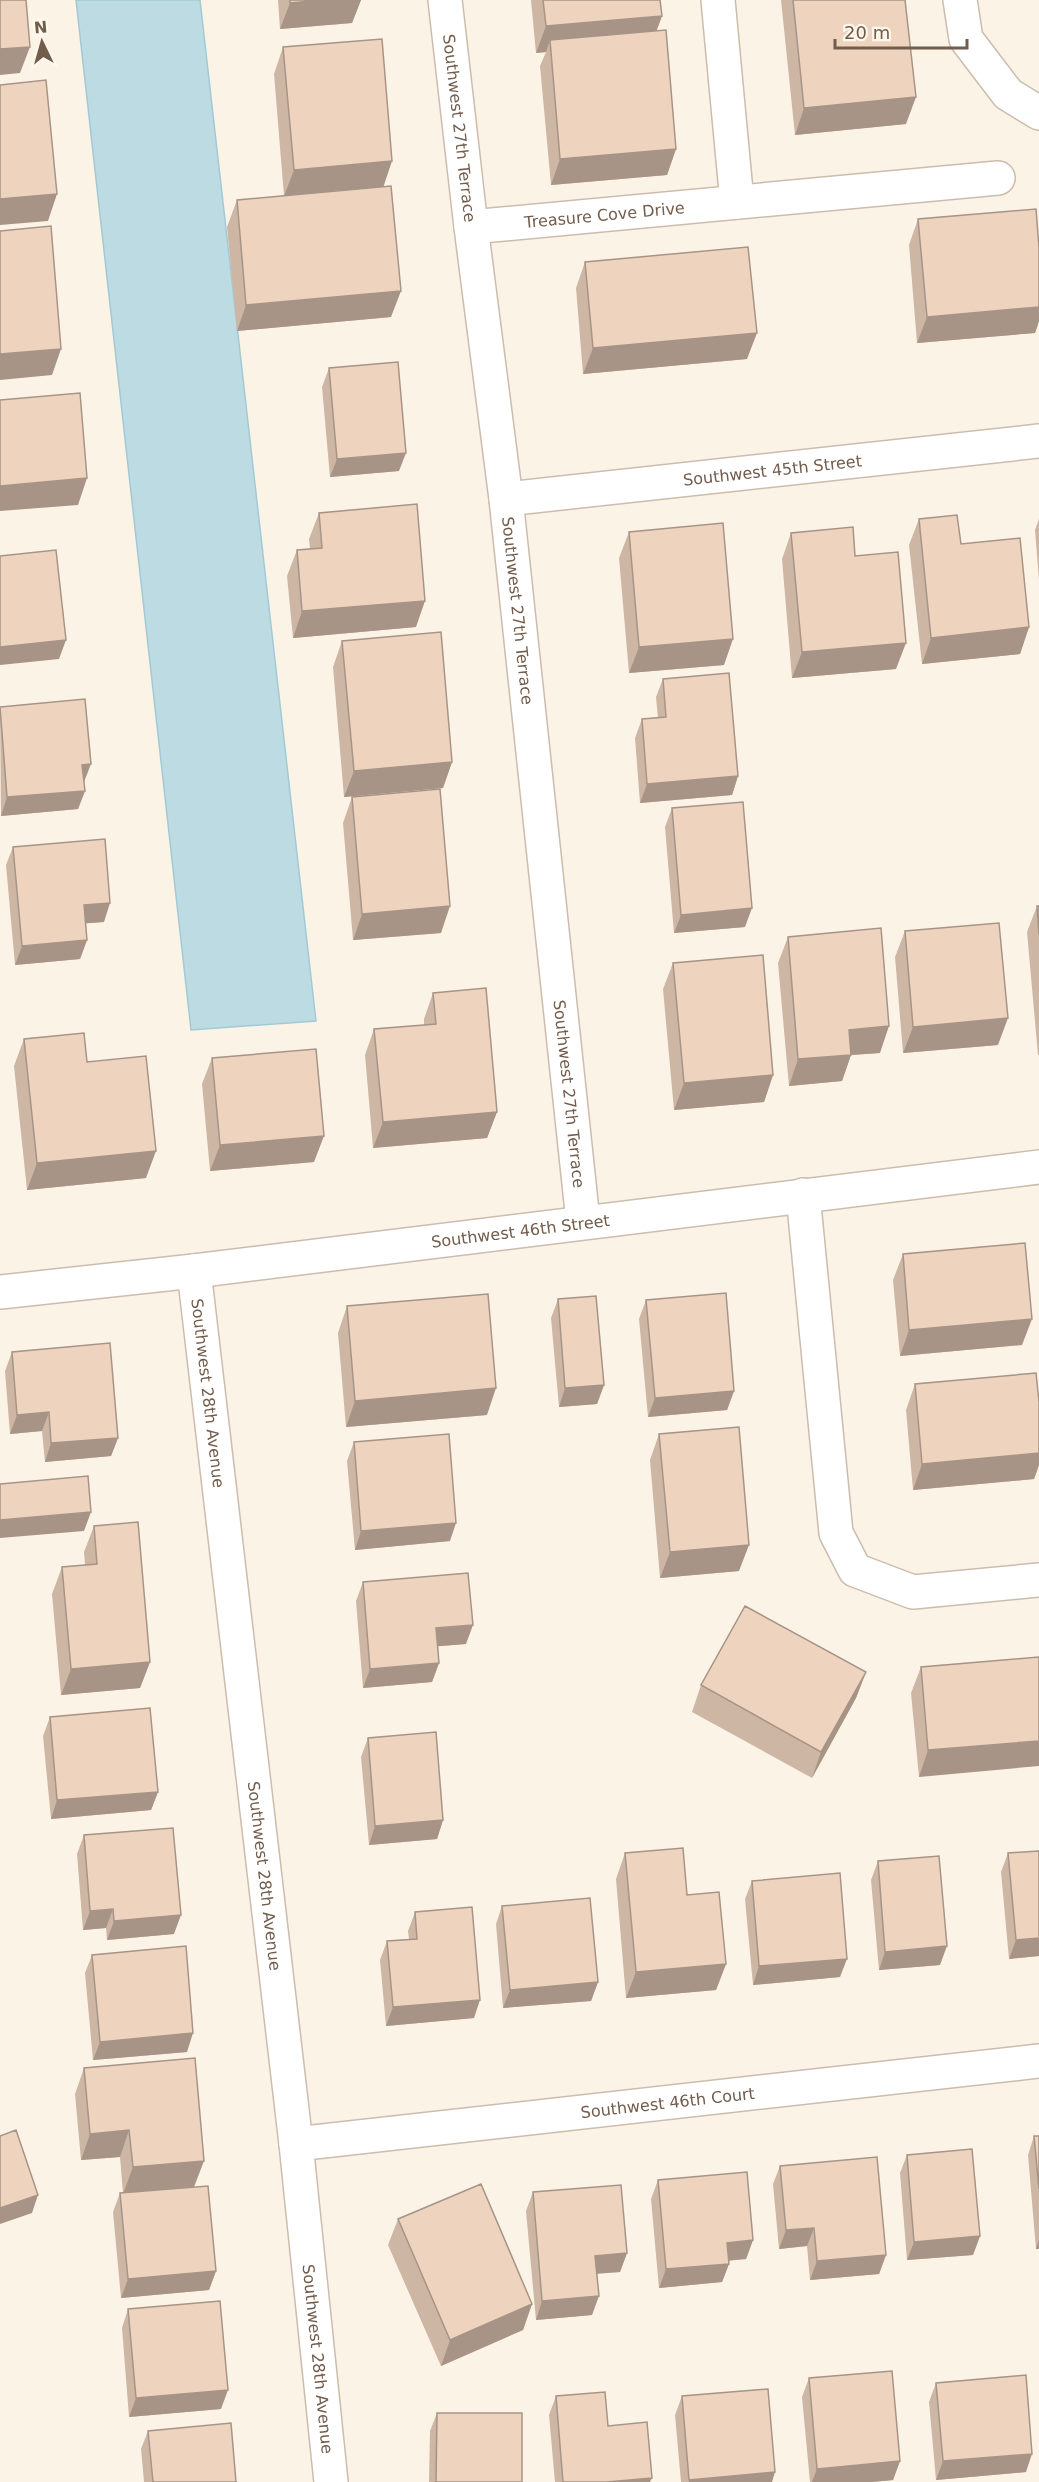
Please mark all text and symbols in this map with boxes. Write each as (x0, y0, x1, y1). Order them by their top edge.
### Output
north arrow (12, 12, 72, 72)
scale bar (835, 12, 967, 50)
text: N (33, 18, 48, 38)
text: 20 m (844, 22, 890, 43)
street label: Southwest 27th Terrace (439, 33, 479, 223)
street label: Treasure Cove Drive (522, 198, 686, 232)
street label: Southwest 45th Street (682, 451, 863, 490)
street label: Southwest 27th Terrace (498, 516, 537, 706)
street label: Southwest 27th Terrace (549, 999, 588, 1189)
street label: Southwest 46th Street (430, 1211, 611, 1252)
street label: Southwest 28th Avenue (187, 1298, 228, 1489)
street label: Southwest 28th Avenue (244, 1780, 285, 1972)
street label: Southwest 46th Court (580, 2084, 756, 2122)
street label: Southwest 28th Avenue (298, 2263, 337, 2455)

